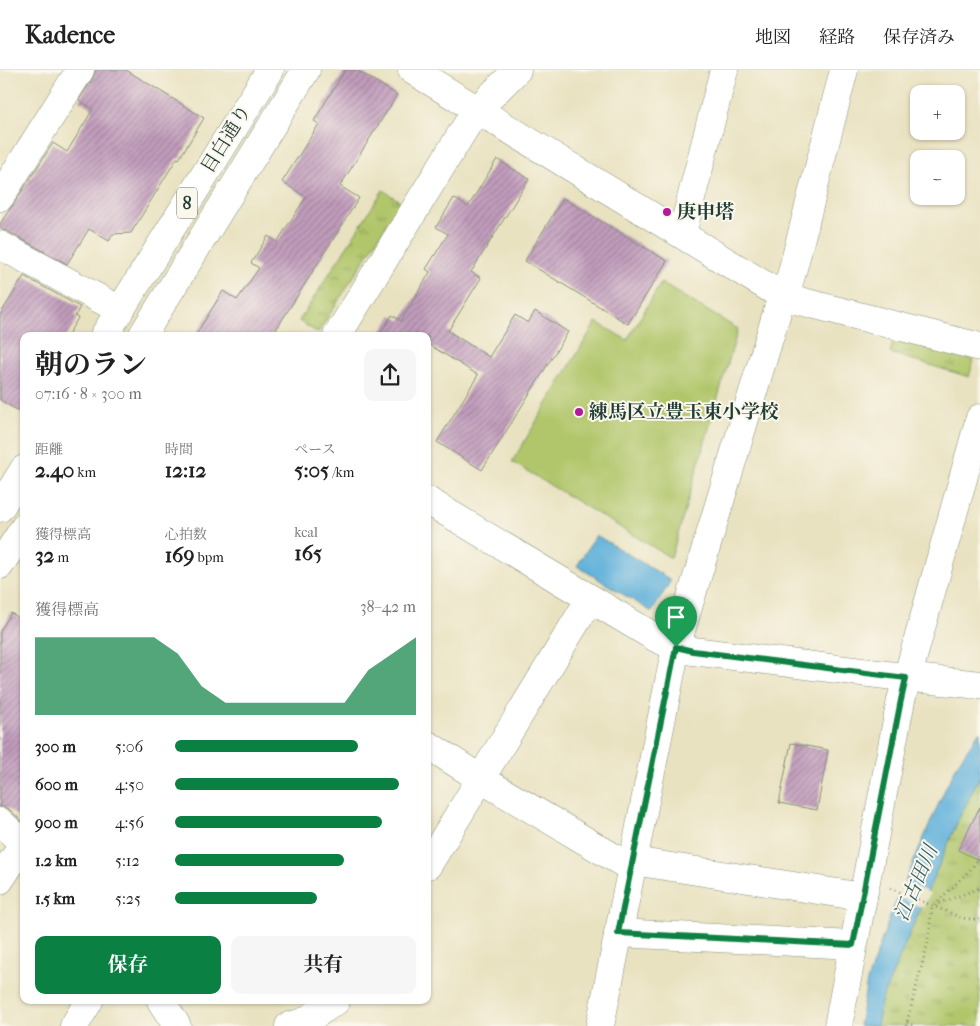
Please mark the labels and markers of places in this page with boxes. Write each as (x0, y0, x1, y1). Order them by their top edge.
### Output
place label: 庚申塔 (677, 201, 734, 223)
marker: 庚申塔 (661, 206, 673, 218)
place label: 練馬区立豊玉東小学校 (589, 401, 779, 423)
marker: 練馬区立豊玉東小学校 (573, 406, 585, 418)
pin (655, 596, 697, 647)

